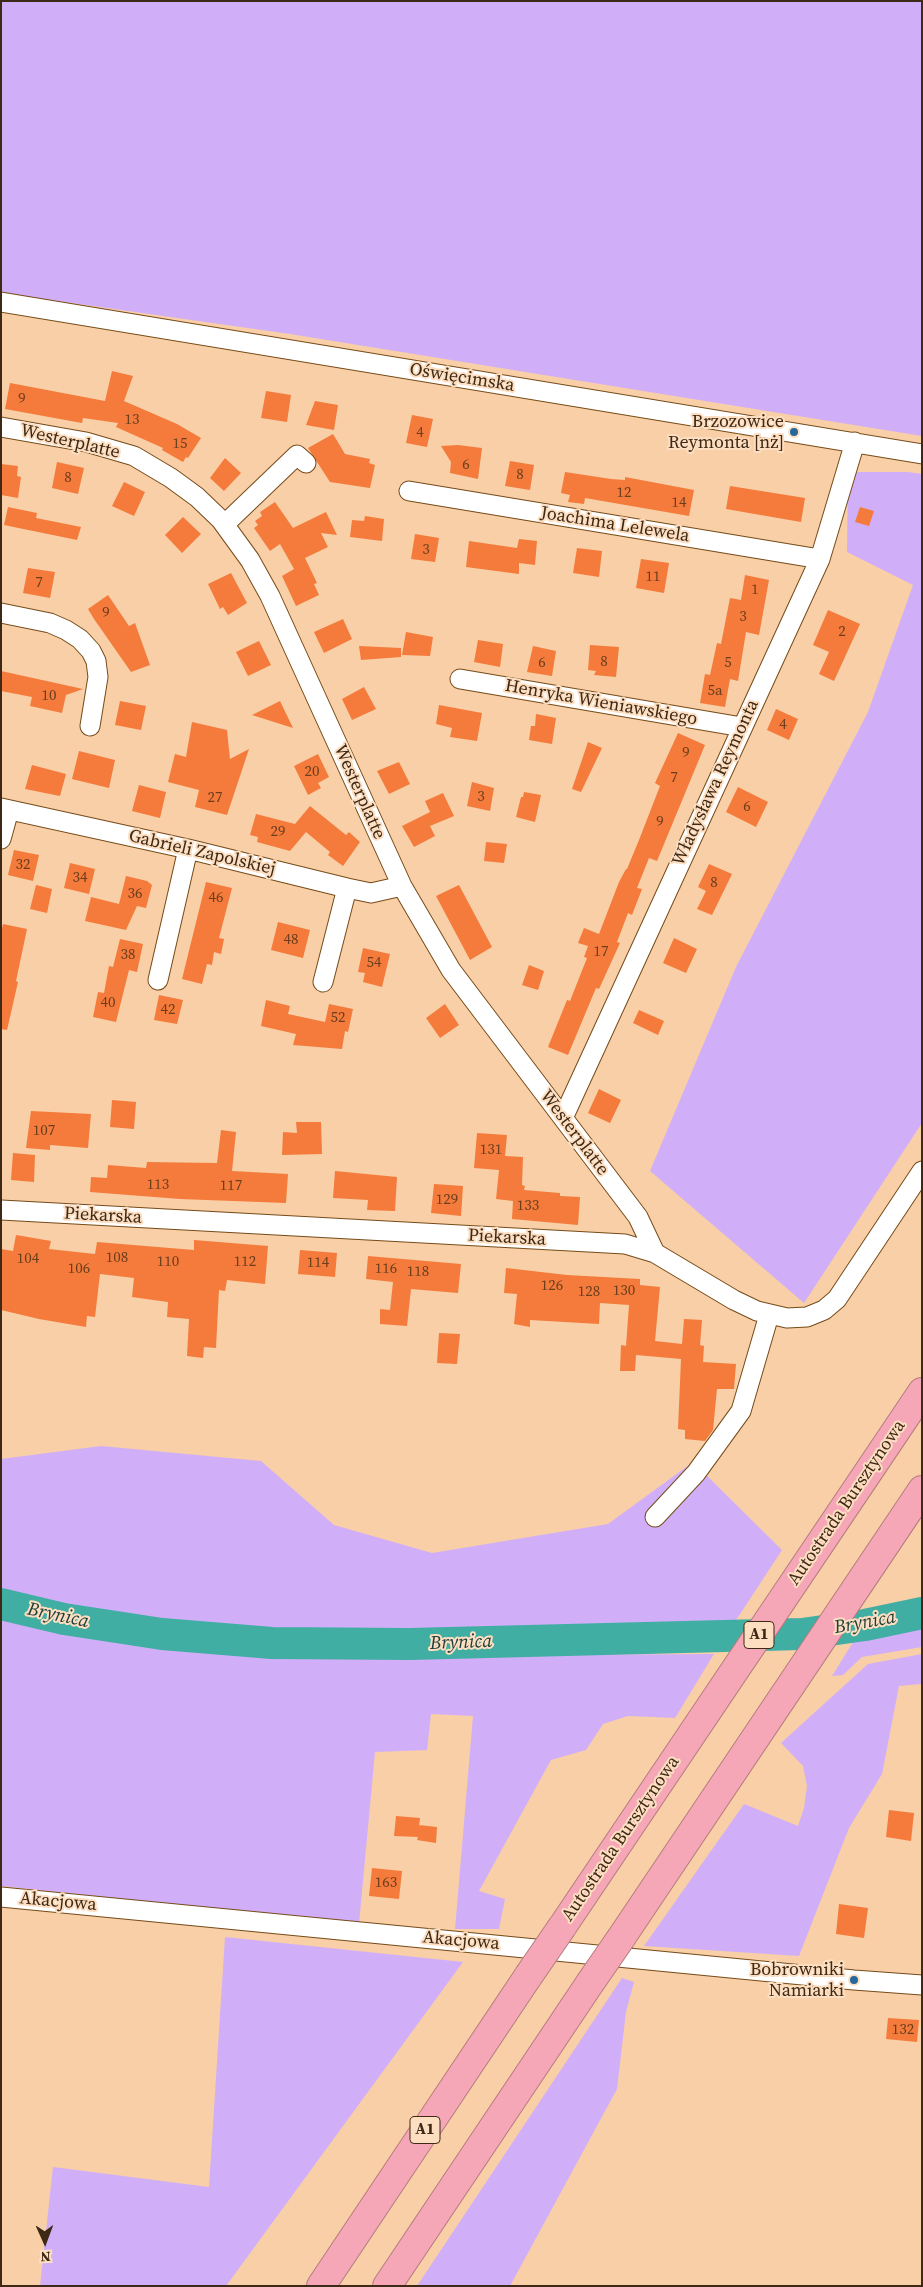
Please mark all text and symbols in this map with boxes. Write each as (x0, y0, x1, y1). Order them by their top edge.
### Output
street label: Oświęcimska (408, 359, 516, 397)
house number: 9 (18, 390, 26, 408)
house number: 13 (125, 411, 139, 429)
place label: Brzozowice Reymonta [nż] (668, 411, 784, 454)
street label: Westerplatte (18, 420, 122, 464)
house number: 4 (416, 424, 424, 442)
marker: Brzozowice Reymonta [nż] (788, 426, 800, 438)
house number: 15 (173, 435, 187, 453)
house number: 6 (462, 456, 470, 474)
house number: 8 (516, 466, 524, 484)
house number: 8 (64, 469, 72, 487)
house number: 12 (617, 484, 631, 502)
house number: 14 (672, 494, 686, 512)
street label: Joachima Lelewela (539, 503, 691, 547)
house number: 3 (422, 541, 430, 559)
house number: 11 (646, 568, 660, 586)
house number: 7 (35, 574, 43, 592)
house number: 1 (751, 581, 759, 599)
house number: 9 (102, 604, 110, 622)
house number: 3 (739, 608, 747, 626)
house number: 2 (838, 623, 846, 641)
house number: 8 (600, 653, 608, 671)
house number: 6 (538, 654, 546, 672)
house number: 5 (724, 654, 732, 672)
street label: Henryka Wieniawskiego (503, 675, 699, 731)
house number: 5a (707, 682, 723, 700)
house number: 10 (42, 687, 56, 705)
street label: Władysława Reymonta (668, 696, 764, 870)
house number: 4 (779, 716, 787, 734)
street label: Westerplatte (329, 741, 389, 843)
house number: 9 (682, 744, 690, 762)
house number: 20 (305, 763, 319, 781)
house number: 7 (670, 769, 678, 787)
house number: 3 (477, 788, 485, 806)
house number: 27 (208, 789, 222, 807)
house number: 6 (743, 798, 751, 816)
house number: 9 (656, 813, 664, 831)
house number: 29 (271, 823, 285, 841)
street label: Gabrieli Zapolskiej (126, 826, 278, 880)
house number: 32 (16, 856, 30, 874)
house number: 34 (73, 869, 87, 887)
house number: 8 (710, 874, 718, 892)
house number: 36 (128, 885, 142, 903)
house number: 46 (209, 889, 223, 907)
house number: 48 (284, 931, 298, 949)
house number: 17 (594, 943, 608, 961)
house number: 38 (121, 946, 135, 964)
house number: 54 (367, 954, 381, 972)
house number: 40 (101, 994, 115, 1012)
house number: 42 (161, 1001, 175, 1019)
house number: 52 (331, 1009, 345, 1027)
street label: Westerplatte (535, 1086, 613, 1180)
house number: 107 (33, 1122, 55, 1140)
house number: 131 (480, 1141, 502, 1159)
house number: 113 (147, 1176, 169, 1194)
house number: 117 (220, 1177, 242, 1195)
house number: 129 (436, 1191, 458, 1209)
house number: 133 (517, 1197, 539, 1215)
street label: Piekarska (63, 1203, 143, 1229)
street label: Piekarska (467, 1225, 547, 1251)
house number: 108 (106, 1249, 128, 1267)
house number: 104 (17, 1250, 39, 1268)
house number: 110 (157, 1253, 179, 1271)
house number: 112 (234, 1253, 256, 1271)
house number: 114 (307, 1254, 329, 1272)
house number: 106 (68, 1260, 90, 1278)
house number: 116 (375, 1260, 397, 1278)
house number: 118 (407, 1263, 429, 1281)
house number: 126 (541, 1277, 563, 1295)
house number: 130 (613, 1282, 635, 1300)
house number: 128 (578, 1283, 600, 1301)
street label: Autostrada Bursztynowa (784, 1416, 910, 1590)
water label: Brynica (25, 1598, 91, 1634)
water label: Brynica (832, 1606, 898, 1640)
road number: A1 (744, 1622, 774, 1648)
water label: Brynica (429, 1631, 493, 1655)
street label: Autostrada Bursztynowa (558, 1752, 684, 1926)
house number: 163 (375, 1874, 397, 1892)
street label: Akacjowa (19, 1888, 97, 1916)
street label: Akacjowa (422, 1927, 500, 1955)
place label: Bobrowniki Namiarki (750, 1959, 844, 2002)
marker: Bobrowniki Namiarki (848, 1974, 860, 1986)
house number: 132 (892, 2021, 914, 2039)
road number: A1 (410, 2116, 440, 2144)
north arrow (20, 2217, 70, 2267)
text: N (40, 2247, 51, 2267)

